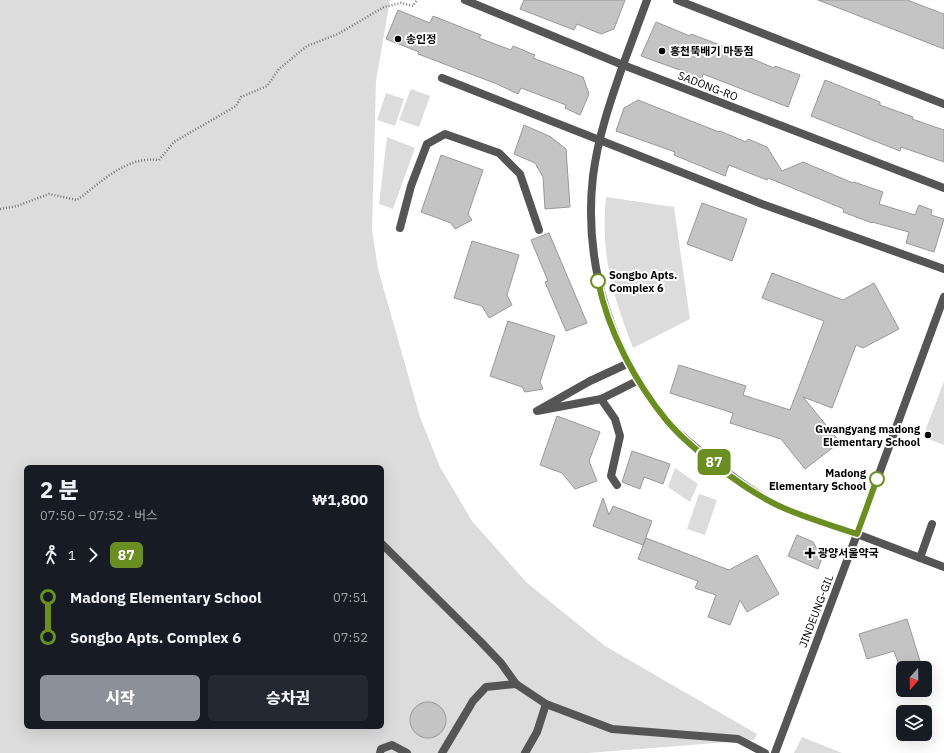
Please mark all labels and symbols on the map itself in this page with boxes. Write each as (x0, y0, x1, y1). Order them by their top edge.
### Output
place label: 송인정 (406, 32, 436, 46)
marker: 송인정 (393, 34, 403, 44)
place label: 홍천뚝배기 마동점 (670, 44, 754, 58)
marker: 홍천뚝배기 마동점 (657, 46, 667, 56)
street label: SADONG-RO (676, 68, 740, 104)
place label: Songbo Apts. Complex 6 (609, 268, 677, 295)
marker: Songbo Apts. Complex 6 (590, 273, 606, 289)
place label: Gwangyang madong Elementary School (815, 422, 921, 449)
marker: Gwangyang madong Elementary School (923, 430, 933, 440)
line badge: 87 (696, 449, 732, 475)
place label: Madong Elementary School (769, 466, 867, 493)
marker: Madong Elementary School (869, 471, 885, 487)
place label: 광양서울약국 (818, 546, 879, 560)
marker: 광양서울약국 (805, 548, 815, 558)
street label: JINDEUNG-GIL (796, 572, 836, 649)
north arrow (896, 661, 932, 697)

